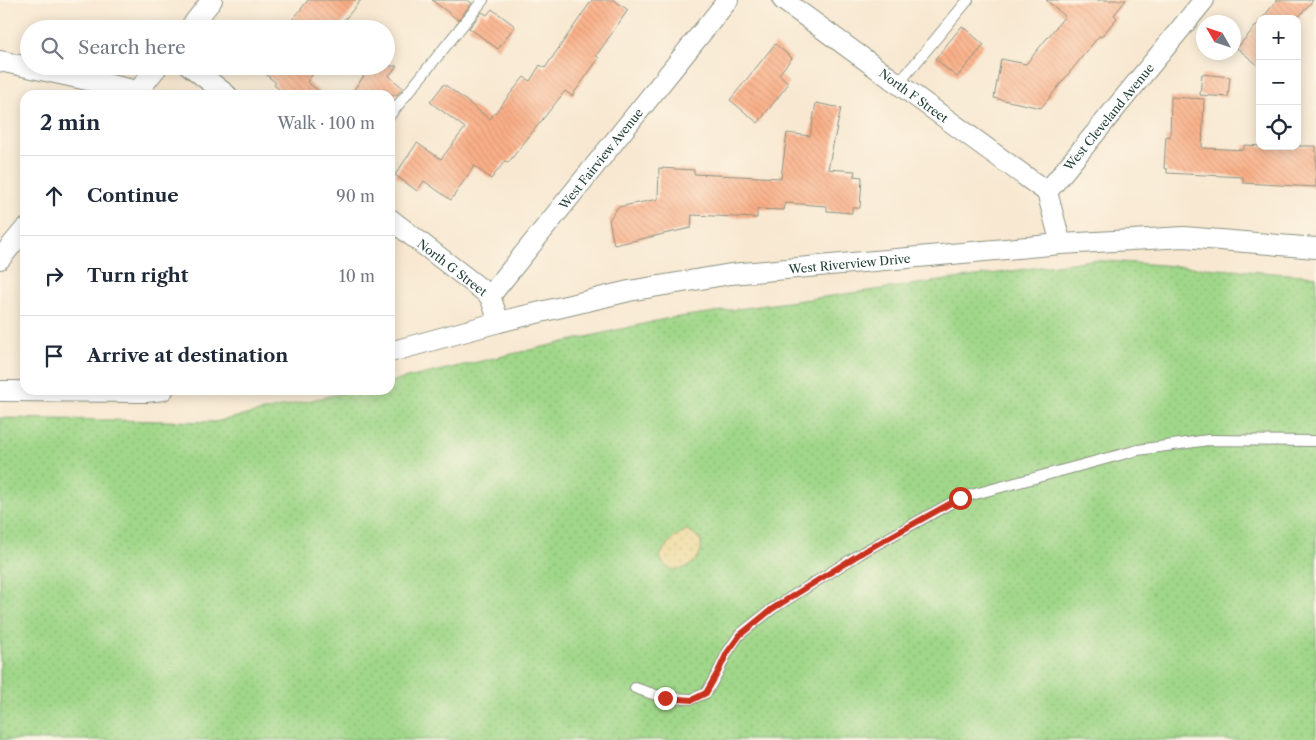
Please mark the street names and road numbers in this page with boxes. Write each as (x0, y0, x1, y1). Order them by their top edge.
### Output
street label: West Cleveland Avenue (1060, 60, 1157, 174)
street label: North F Street (877, 65, 952, 126)
street label: West Fairview Avenue (555, 105, 646, 213)
street label: North G Street (415, 236, 491, 299)
street label: West Riverview Drive (787, 250, 911, 276)

